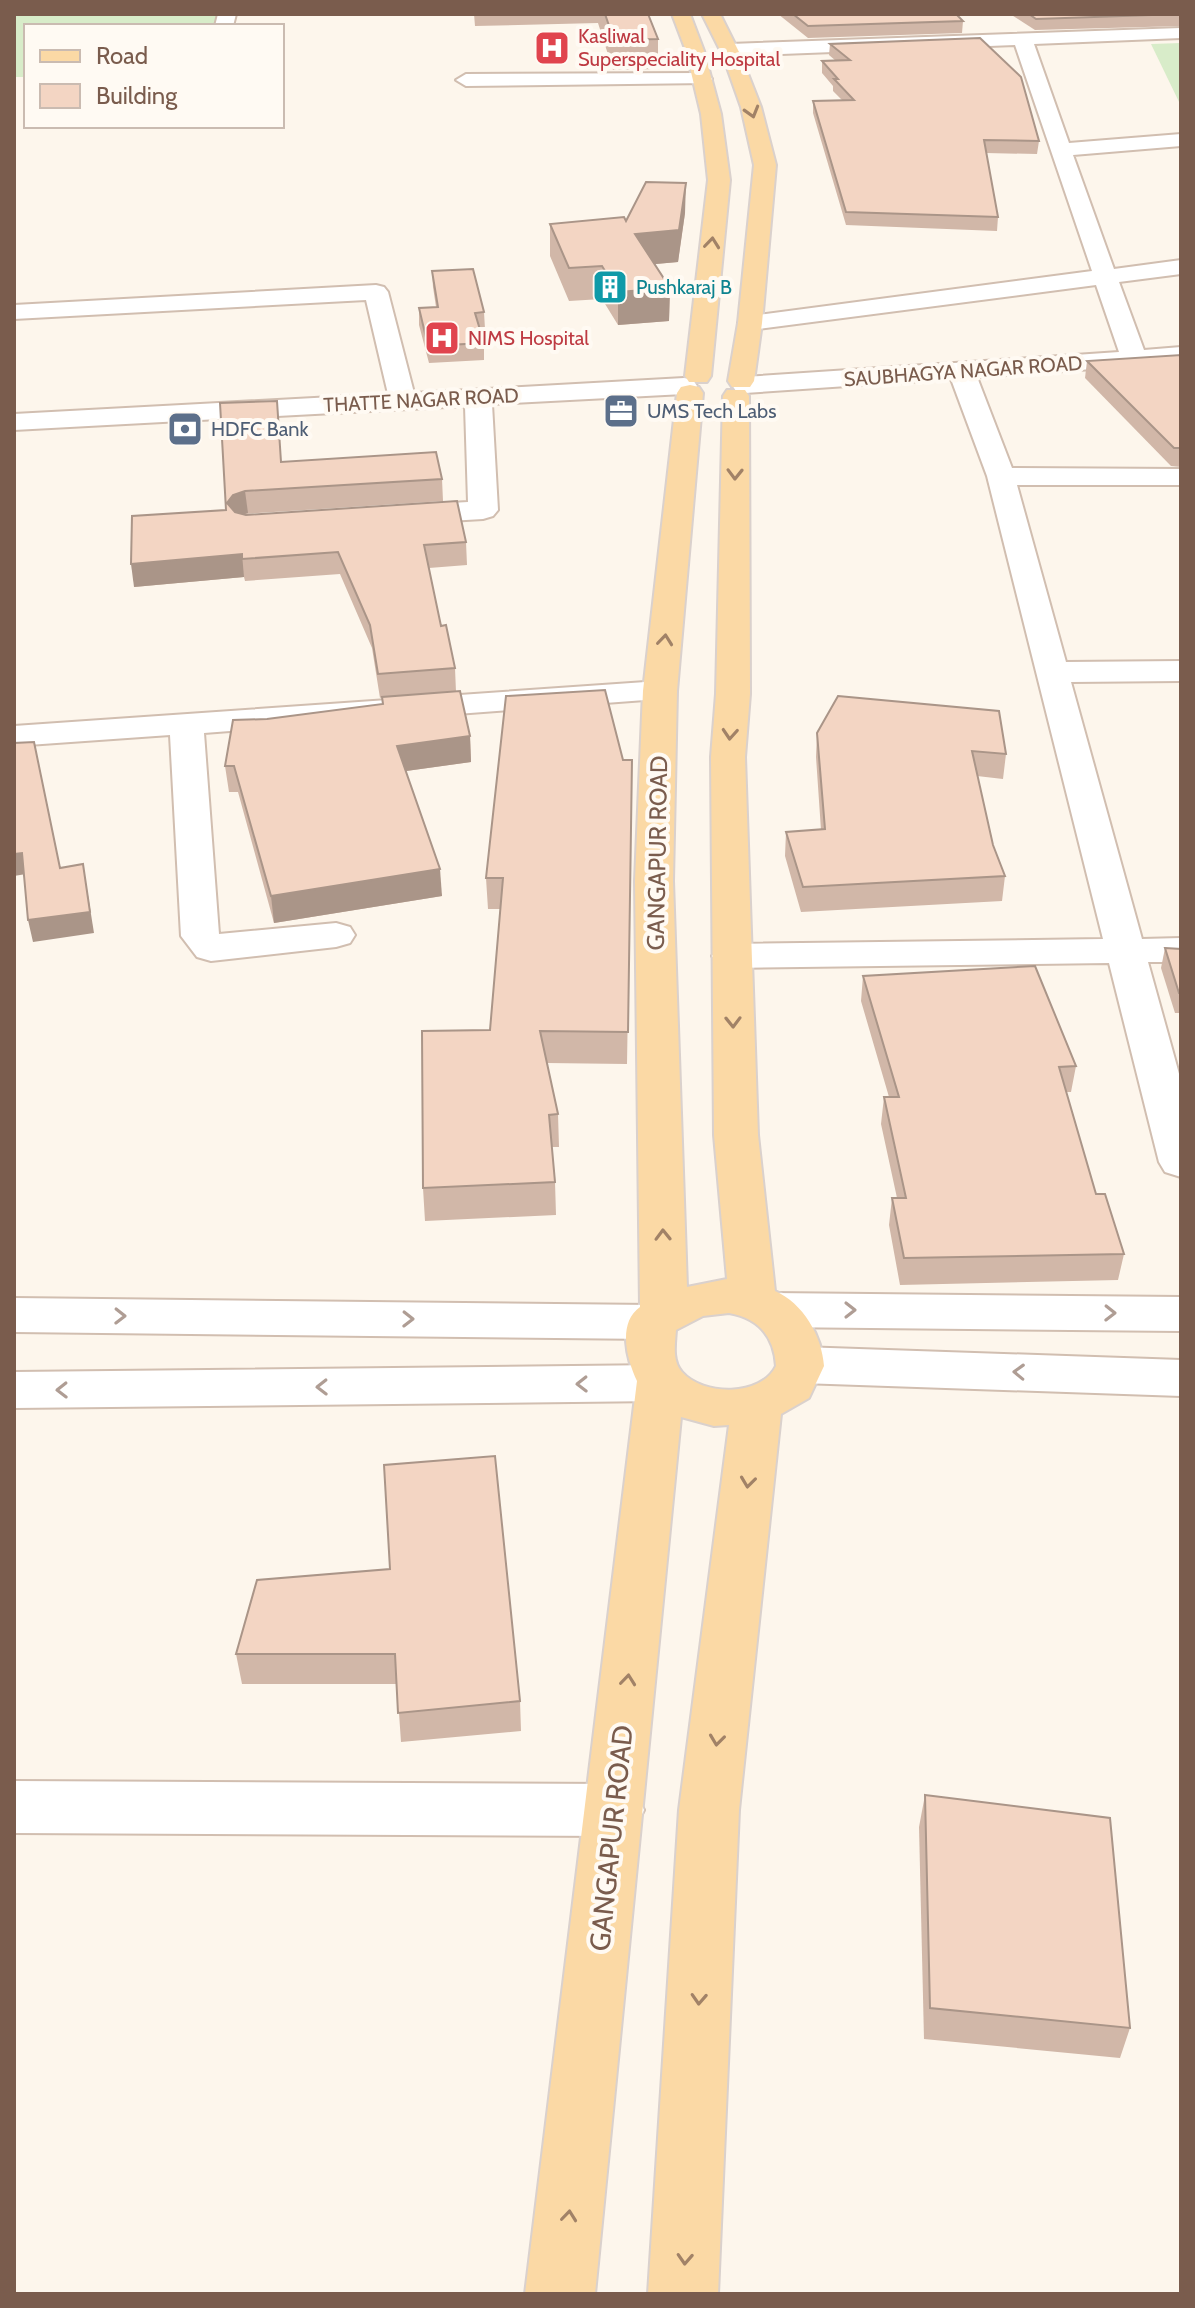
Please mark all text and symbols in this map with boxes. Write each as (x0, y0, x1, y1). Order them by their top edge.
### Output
legend (24, 24, 284, 128)
place label: Kasliwal Superspeciality Hospital (578, 24, 780, 71)
hospital icon: Kasliwal Superspeciality Hospital (533, 29, 571, 67)
text: Road (96, 41, 148, 70)
text: Building (96, 81, 178, 110)
one-way arrow (742, 104, 759, 118)
one-way arrow (704, 236, 721, 249)
building icon: Pushkaraj B (591, 268, 629, 306)
place label: Pushkaraj B (636, 275, 732, 299)
hospital icon: NIMS Hospital (423, 319, 461, 357)
place label: NIMS Hospital (468, 326, 589, 350)
street label: SAUBHAGYA NAGAR ROAD (843, 351, 1083, 391)
street label: THATTE NAGAR ROAD (323, 383, 519, 417)
office icon: UMS Tech Labs (602, 392, 640, 430)
place label: UMS Tech Labs (647, 399, 776, 423)
bank icon: HDFC Bank (166, 410, 204, 448)
place label: HDFC Bank (211, 417, 308, 441)
one-way arrow (727, 468, 744, 481)
one-way arrow (657, 633, 674, 646)
one-way arrow (722, 728, 739, 741)
street label: GANGAPUR ROAD (641, 755, 673, 951)
one-way arrow (725, 1016, 742, 1029)
one-way arrow (654, 1228, 671, 1241)
one-way arrow (844, 1301, 857, 1319)
one-way arrow (1104, 1304, 1117, 1322)
one-way arrow (114, 1307, 127, 1325)
one-way arrow (402, 1310, 415, 1328)
one-way arrow (1012, 1364, 1025, 1381)
one-way arrow (575, 1375, 588, 1392)
one-way arrow (315, 1378, 328, 1396)
one-way arrow (55, 1381, 68, 1399)
one-way arrow (740, 1475, 757, 1489)
one-way arrow (620, 1673, 637, 1686)
street label: GANGAPUR ROAD (582, 1723, 640, 1953)
one-way arrow (709, 1733, 726, 1747)
one-way arrow (690, 1993, 707, 2006)
one-way arrow (560, 2210, 577, 2223)
one-way arrow (677, 2253, 694, 2266)

